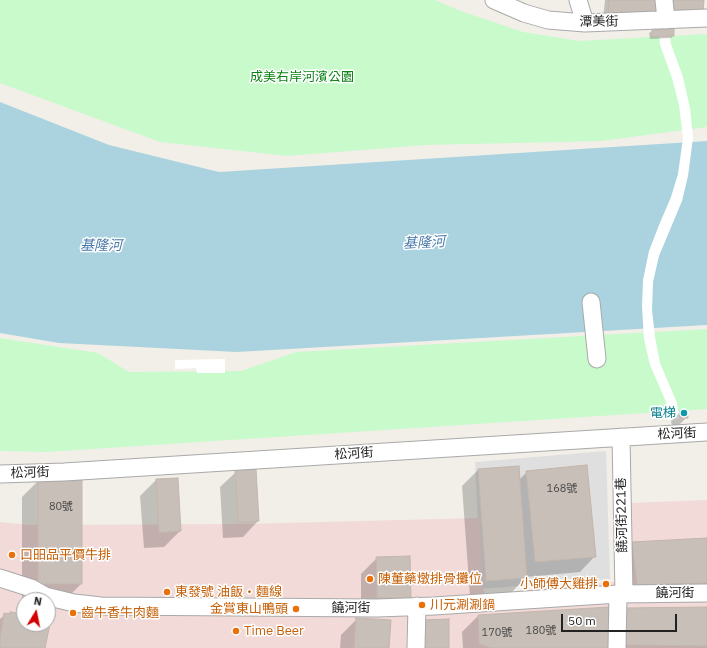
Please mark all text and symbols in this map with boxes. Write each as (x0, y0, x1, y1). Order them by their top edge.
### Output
street label: 潭美街 (579, 14, 619, 30)
park label: 成美右岸河濱公園 (250, 69, 354, 85)
water label: 基隆河 (403, 234, 445, 252)
water label: 基隆河 (80, 238, 122, 254)
place label: 電梯 (650, 405, 676, 421)
marker: 電梯 (679, 408, 689, 418)
street label: 松河街 (657, 425, 697, 443)
street label: 松河街 (334, 445, 374, 463)
street label: 松河街 (10, 465, 50, 481)
street label: 饒河街221巷 (614, 477, 630, 553)
house number: 168號 (547, 482, 577, 496)
house number: 80號 (49, 500, 73, 514)
place label: 口昍品平價牛排 (20, 547, 111, 563)
marker: 口昍品平價牛排 (7, 550, 17, 560)
place label: 陳董藥燉排骨攤位 (378, 571, 482, 587)
marker: 陳董藥燉排骨攤位 (365, 574, 375, 584)
place label: 小師傅大雞排 (520, 576, 598, 592)
marker: 小師傅大雞排 (601, 579, 611, 589)
place label: 東發號 油飯・麵線 (175, 584, 282, 600)
street label: 饒河街 (656, 585, 694, 601)
marker: 東發號 油飯・麵線 (162, 587, 172, 597)
north arrow (16, 592, 56, 632)
text: N (33, 594, 43, 609)
place label: 川元涮涮鍋 (430, 597, 495, 613)
street label: 饒河街 (332, 600, 370, 616)
marker: 川元涮涮鍋 (417, 600, 427, 610)
place label: 金賞東山鴨頭 (210, 601, 288, 617)
marker: 金賞東山鴨頭 (291, 604, 301, 614)
place label: 齒牛香牛肉麵 (81, 605, 159, 621)
scale bar (563, 606, 679, 632)
marker: 齒牛香牛肉麵 (68, 608, 78, 618)
text: 50 m (568, 613, 596, 628)
place label: Time Beer (244, 623, 304, 639)
house number: 180號 (526, 624, 556, 638)
marker: Time Beer (231, 626, 241, 636)
house number: 170號 (482, 626, 512, 640)

